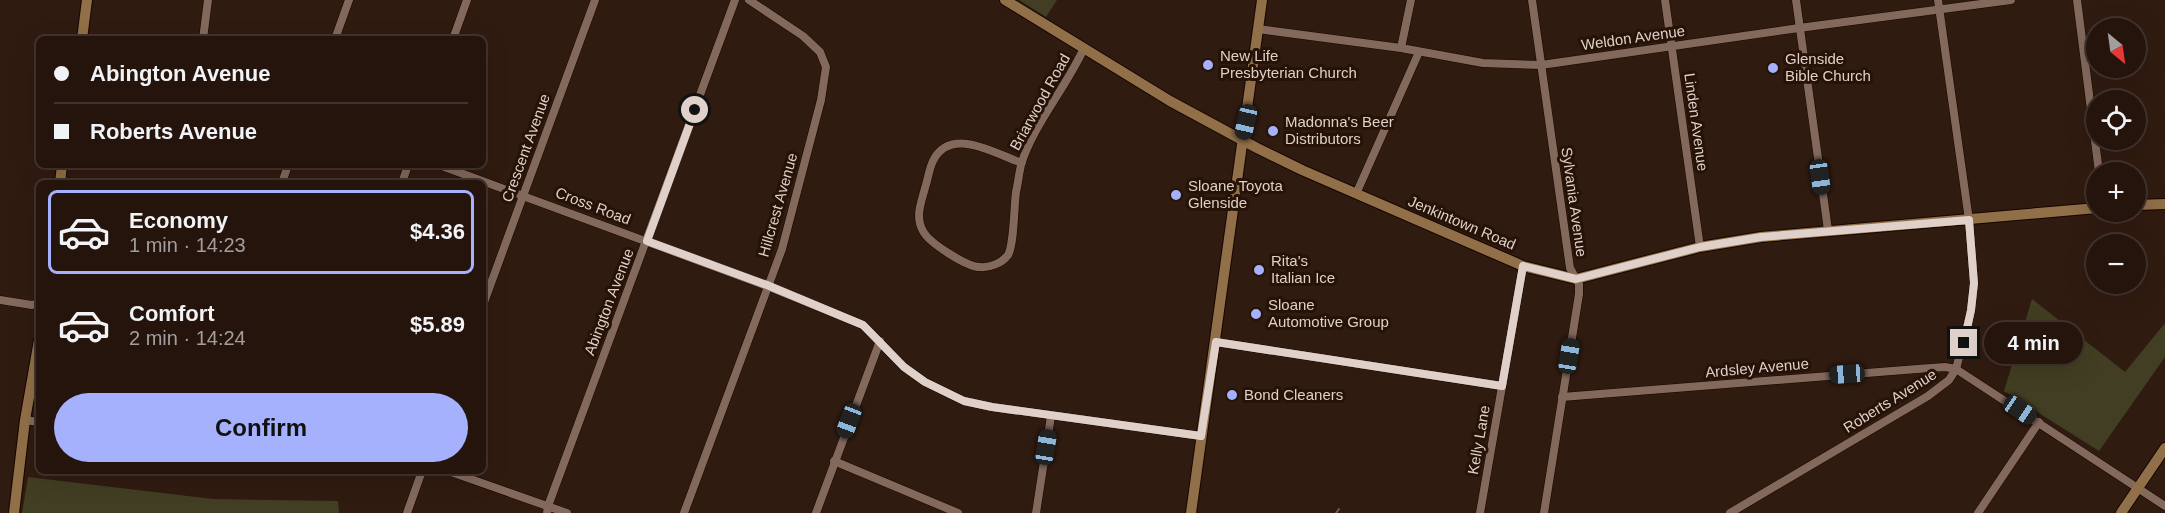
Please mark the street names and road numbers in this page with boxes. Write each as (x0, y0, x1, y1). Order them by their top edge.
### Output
street label: Weldon Avenue (1580, 22, 1686, 53)
street label: Briarwood Road (1006, 51, 1073, 153)
street label: Linden Avenue (1681, 72, 1712, 172)
street label: Crescent Avenue (498, 91, 553, 204)
street label: Sylvania Avenue (1558, 146, 1591, 258)
street label: Hillcrest Avenue (755, 151, 800, 259)
street label: Cross Road (553, 183, 633, 228)
street label: Jenkintown Road (1406, 192, 1518, 253)
street label: Abington Avenue (580, 246, 637, 358)
street label: Ardsley Avenue (1704, 355, 1809, 381)
street label: Roberts Avenue (1840, 365, 1939, 436)
street label: Kelly Lane (1464, 404, 1493, 476)

